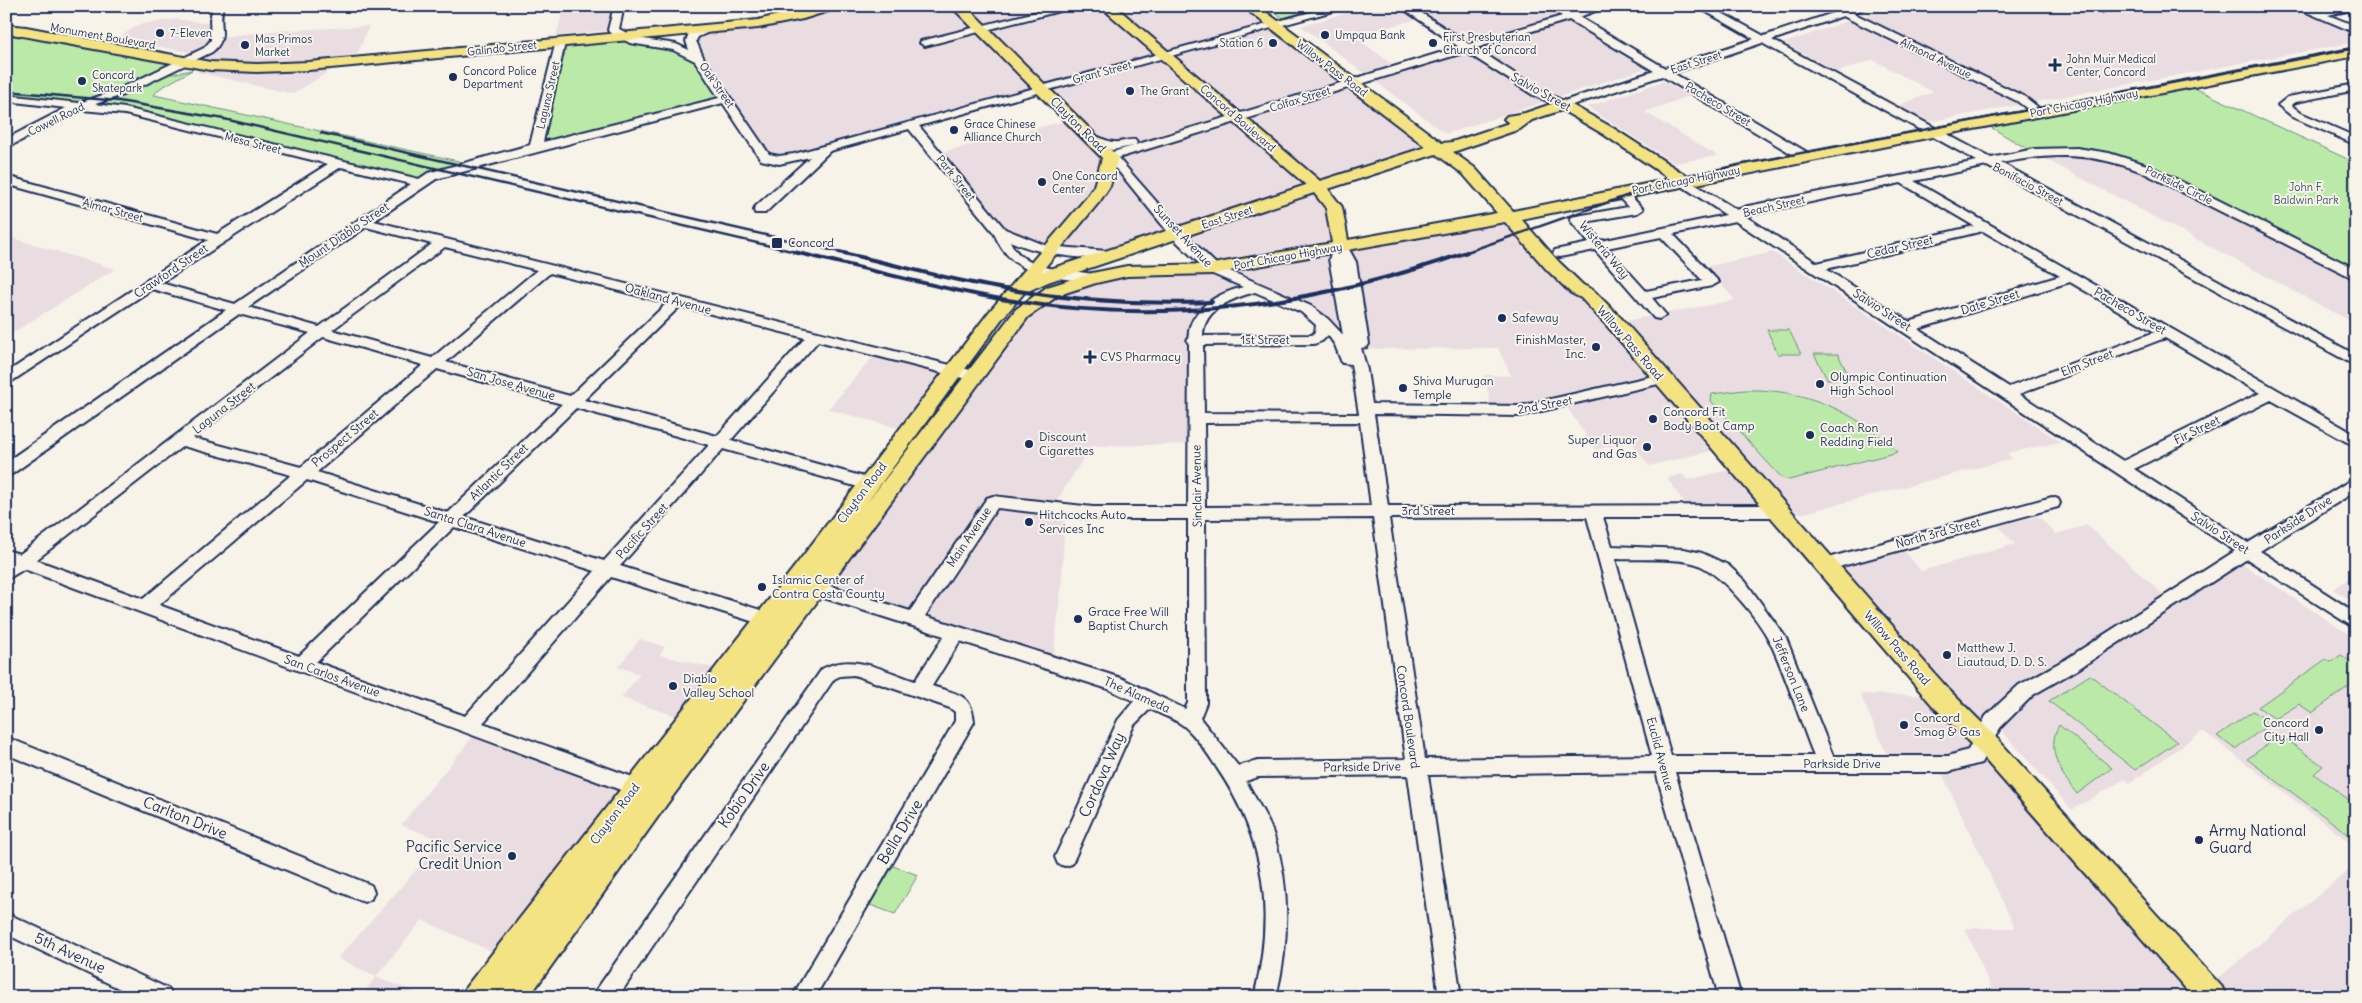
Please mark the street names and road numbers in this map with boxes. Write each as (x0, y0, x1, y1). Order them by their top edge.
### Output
street label: Monument Boulevard (49, 20, 157, 52)
street label: Almond Avenue (1898, 35, 1974, 81)
street label: Galindo Street (466, 37, 538, 59)
street label: Willow Pass Road (1293, 37, 1371, 100)
street label: East Street (1669, 47, 1724, 77)
street label: Grant Street (1071, 57, 1133, 87)
street label: Laguna Street (533, 59, 563, 130)
street label: Oak Street (696, 60, 738, 111)
street label: Salvio Street (1509, 69, 1574, 114)
street label: Pacheco Street (1683, 79, 1754, 129)
street label: Concord Boulevard (1197, 81, 1279, 155)
street label: Colfax Street (1268, 83, 1332, 115)
street label: Port Chicago Highway (2029, 86, 2139, 120)
street label: Clayton Road (1047, 94, 1109, 156)
street label: Cowell Road (25, 99, 87, 139)
street label: Mesa Street (223, 129, 283, 157)
street label: Park Street (933, 152, 979, 204)
street label: Bonifacio Street (1990, 159, 2066, 209)
street label: Port Chicago Highway (1631, 163, 1741, 197)
street label: Parkside Circle (2143, 163, 2215, 207)
street label: Beach Street (1742, 192, 1807, 220)
street label: Almar Street (81, 195, 145, 225)
street label: Mount Diablo Street (296, 199, 392, 270)
street label: Sunset Avenue (1151, 201, 1216, 270)
street label: East Street (1200, 202, 1255, 232)
street label: Wisteria Way (1576, 218, 1633, 282)
street label: Cedar Street (1865, 232, 1935, 261)
street label: Crawford Street (131, 240, 211, 301)
street label: Port Chicago Highway (1233, 240, 1343, 272)
street label: Oakland Avenue (623, 280, 713, 317)
street label: Pacheco Street (2091, 284, 2169, 337)
street label: Salvio Street (1850, 285, 1914, 334)
street label: Date Street (1959, 285, 2021, 318)
street label: Willow Pass Road (1594, 302, 1667, 383)
street label: 1st Street (1240, 332, 1290, 347)
street label: Elm Street (2058, 346, 2115, 379)
street label: San Jose Avenue (465, 364, 557, 403)
street label: Laguna Street (189, 378, 258, 437)
street label: 2nd Street (1516, 392, 1574, 417)
street label: Prospect Street (308, 405, 381, 470)
street label: Fir Street (2171, 412, 2222, 447)
street label: Atlantic Street (466, 440, 531, 503)
street label: Sinclair Avenue (1188, 445, 1205, 527)
street label: Clayton Road (834, 459, 890, 526)
street label: Parkside Drive (2261, 492, 2334, 547)
street label: Pacific Street (613, 500, 671, 562)
street label: Santa Clara Avenue (422, 503, 528, 550)
street label: 3rd Street (1401, 503, 1455, 518)
street label: Main Avenue (943, 504, 994, 570)
street label: Salvio Street (2188, 508, 2252, 557)
street label: North 3rd Street (1894, 514, 1982, 551)
street label: Willow Pass Road (1861, 607, 1934, 688)
street label: Jefferson Lane (1769, 634, 1813, 714)
street label: San Carlos Avenue (282, 651, 382, 700)
street label: Concord Boulevard (1394, 664, 1423, 770)
street label: The Alameda (1102, 673, 1173, 716)
street label: Euclid Avenue (1643, 716, 1677, 792)
street label: Cordova Way (1074, 729, 1129, 820)
street label: Parkside Drive (1803, 756, 1881, 771)
street label: Kobio Drive (714, 758, 773, 832)
street label: Parkside Drive (1323, 758, 1401, 775)
street label: Clayton Road (587, 780, 643, 847)
street label: Carlton Drive (140, 792, 230, 843)
street label: Bella Drive (873, 796, 926, 868)
street label: 5th Avenue (32, 928, 109, 977)

